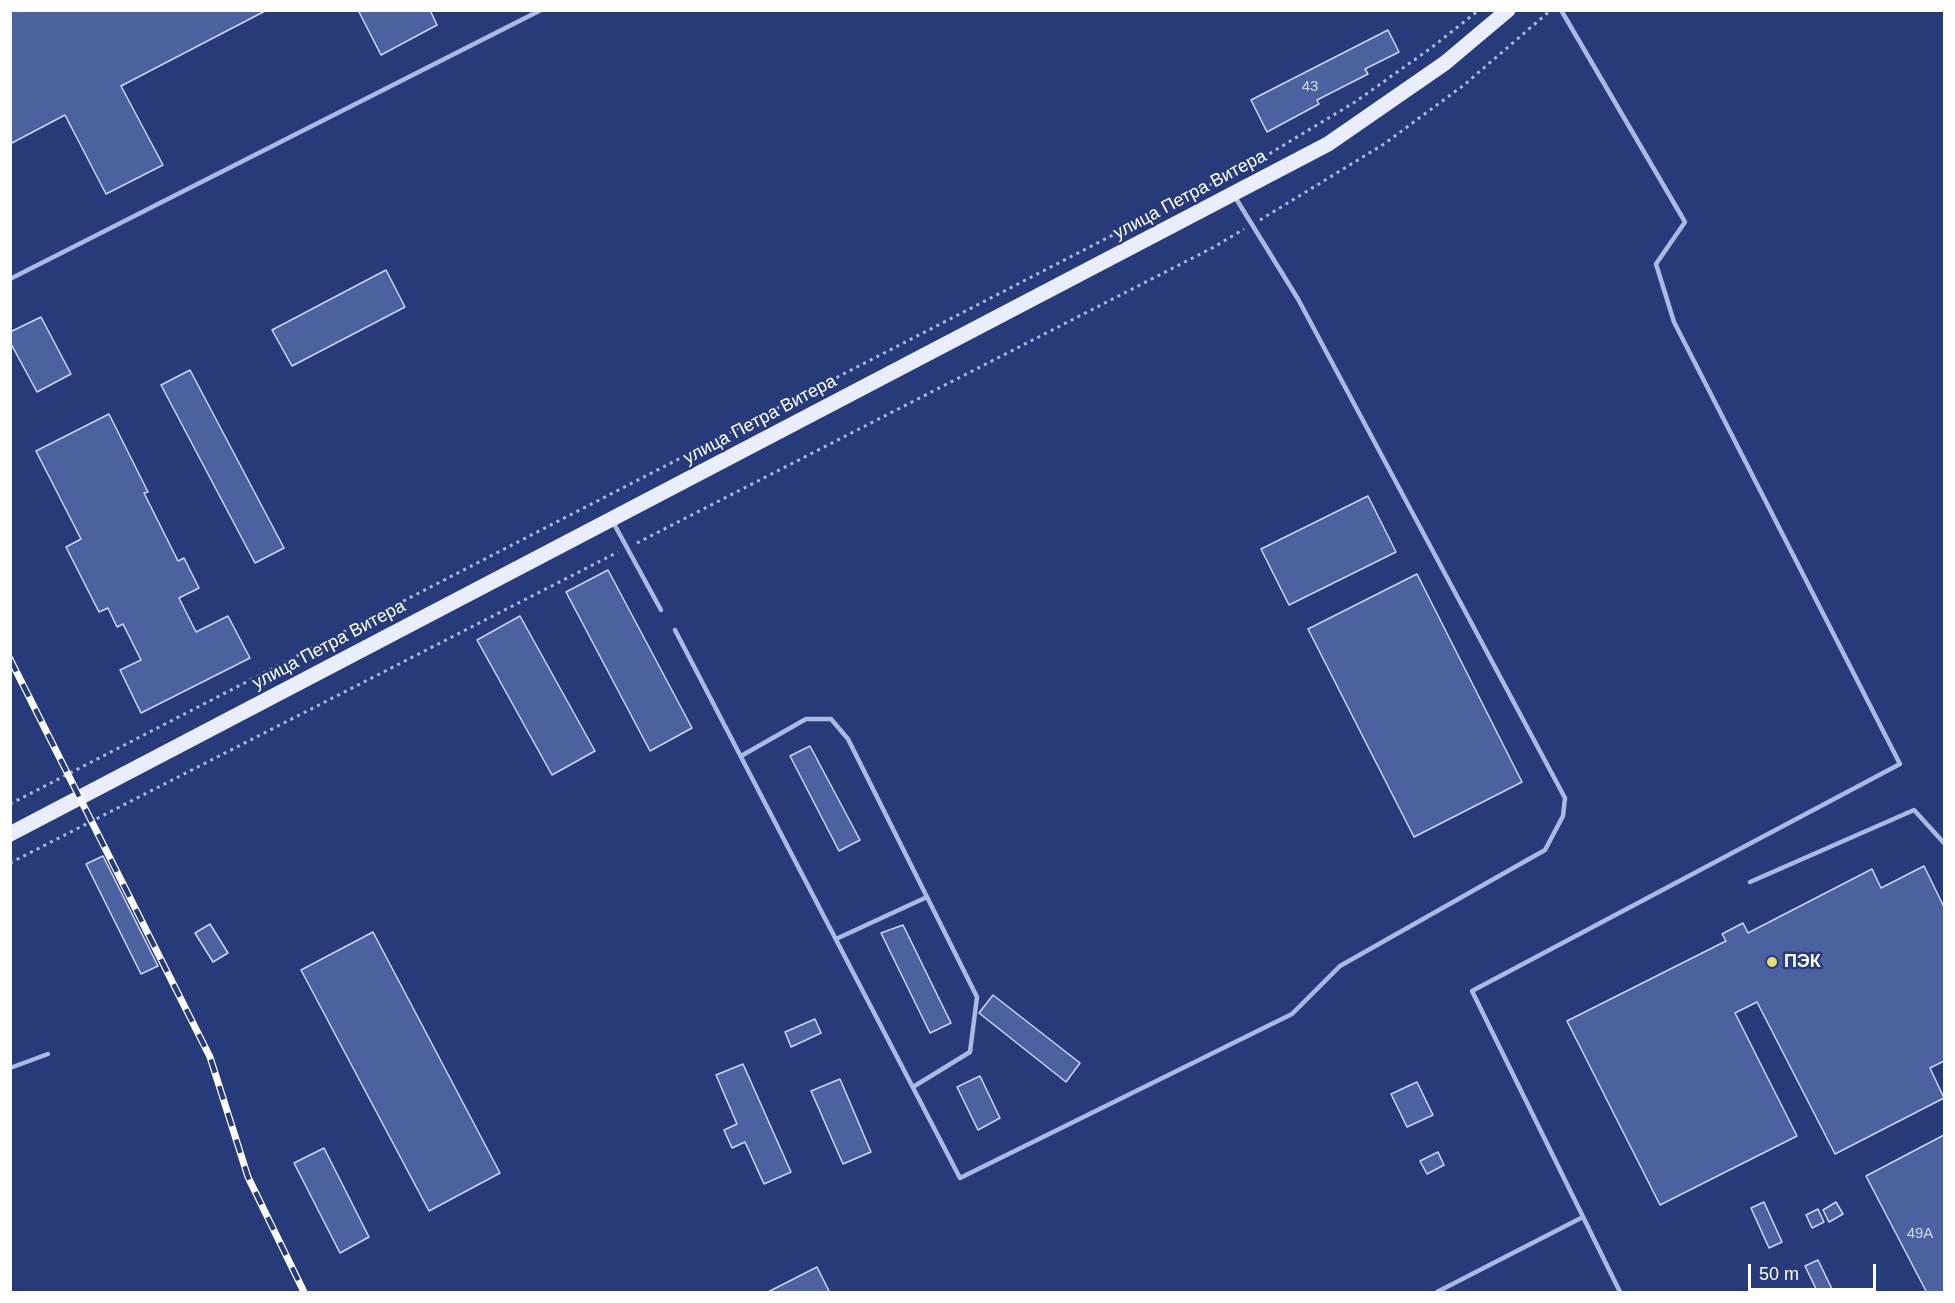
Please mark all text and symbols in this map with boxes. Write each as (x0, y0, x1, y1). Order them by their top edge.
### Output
house number: 43 (1302, 78, 1318, 96)
street label: улица Петра Витера (1110, 146, 1270, 244)
street label: улица Петра Витера (680, 371, 840, 469)
street label: улица Петра Витера (249, 596, 409, 694)
place label: ПЭК (1784, 951, 1821, 973)
marker: ПЭК (1765, 955, 1779, 969)
house number: 49А (1907, 1225, 1933, 1243)
scale bar (1751, 1252, 1878, 1290)
text: 50 m (1759, 1264, 1799, 1284)

